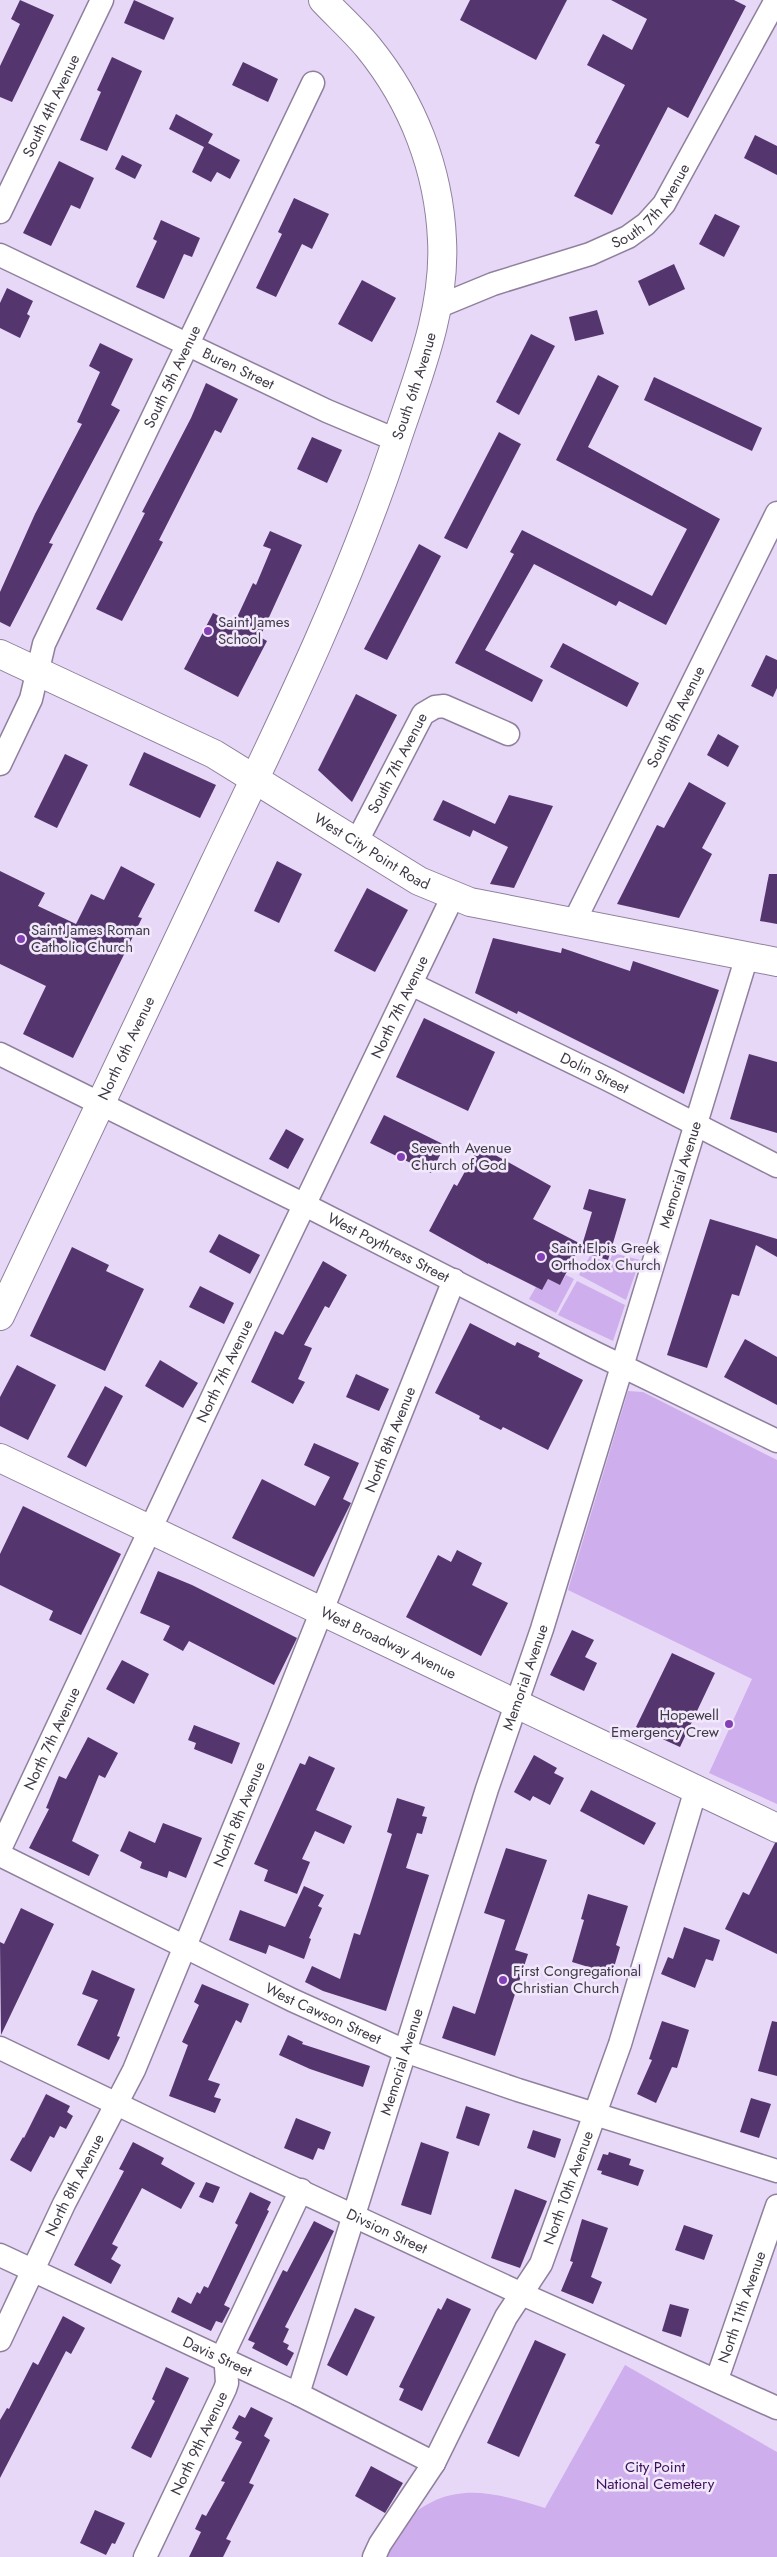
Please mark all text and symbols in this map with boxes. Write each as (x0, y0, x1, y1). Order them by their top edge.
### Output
street label: South 4th Avenue (17, 50, 85, 161)
street label: South 7th Avenue (608, 159, 695, 254)
street label: South 5th Avenue (138, 321, 206, 432)
street label: South 6th Avenue (386, 330, 442, 443)
street label: Buren Street (199, 342, 278, 395)
place label: Saint James School (218, 611, 290, 650)
marker: Saint James School (202, 625, 214, 637)
street label: South 8th Avenue (641, 662, 711, 772)
street label: South 7th Avenue (362, 709, 433, 817)
street label: West City Point Road (310, 808, 433, 895)
place label: Saint James Roman Catholic Church (31, 919, 150, 958)
marker: Saint James Roman Catholic Church (15, 933, 27, 945)
street label: North 7th Avenue (365, 952, 434, 1062)
street label: North 6th Avenue (92, 992, 160, 1104)
street label: Dolin Street (556, 1047, 633, 1100)
street label: Memorial Avenue (654, 1118, 707, 1231)
place label: Seventh Avenue Church of God (411, 1137, 512, 1176)
marker: Seventh Avenue Church of God (395, 1151, 407, 1163)
street label: West Poythress Street (324, 1207, 454, 1288)
place label: Saint Elpis Greek Orthodox Church (551, 1237, 661, 1276)
marker: Saint Elpis Greek Orthodox Church (535, 1251, 547, 1263)
street label: North 7th Avenue (191, 1316, 259, 1426)
street label: North 8th Avenue (359, 1383, 421, 1496)
street label: West Broadway Avenue (317, 1601, 460, 1685)
street label: Memorial Avenue (497, 1621, 554, 1733)
street label: North 7th Avenue (18, 1683, 86, 1794)
place label: Hopewell Emergency Crew (611, 1704, 720, 1743)
marker: Hopewell Emergency Crew (723, 1718, 735, 1730)
street label: North 8th Avenue (208, 1758, 271, 1870)
place label: First Congregational Christian Church (513, 1960, 641, 1999)
marker: First Congregational Christian Church (497, 1974, 509, 1986)
street label: West Cawson Street (261, 1977, 385, 2050)
street label: Memorial Avenue (375, 2005, 429, 2118)
street label: North 10th Avenue (538, 2127, 599, 2248)
street label: North 8th Avenue (39, 2130, 110, 2240)
street label: Divsion Street (343, 2203, 431, 2260)
street label: North 11th Avenue (712, 2248, 772, 2366)
street label: Davis Street (179, 2331, 256, 2382)
street label: North 9th Avenue (165, 2387, 233, 2499)
park label: City Point National Cemetery (596, 2456, 715, 2495)

